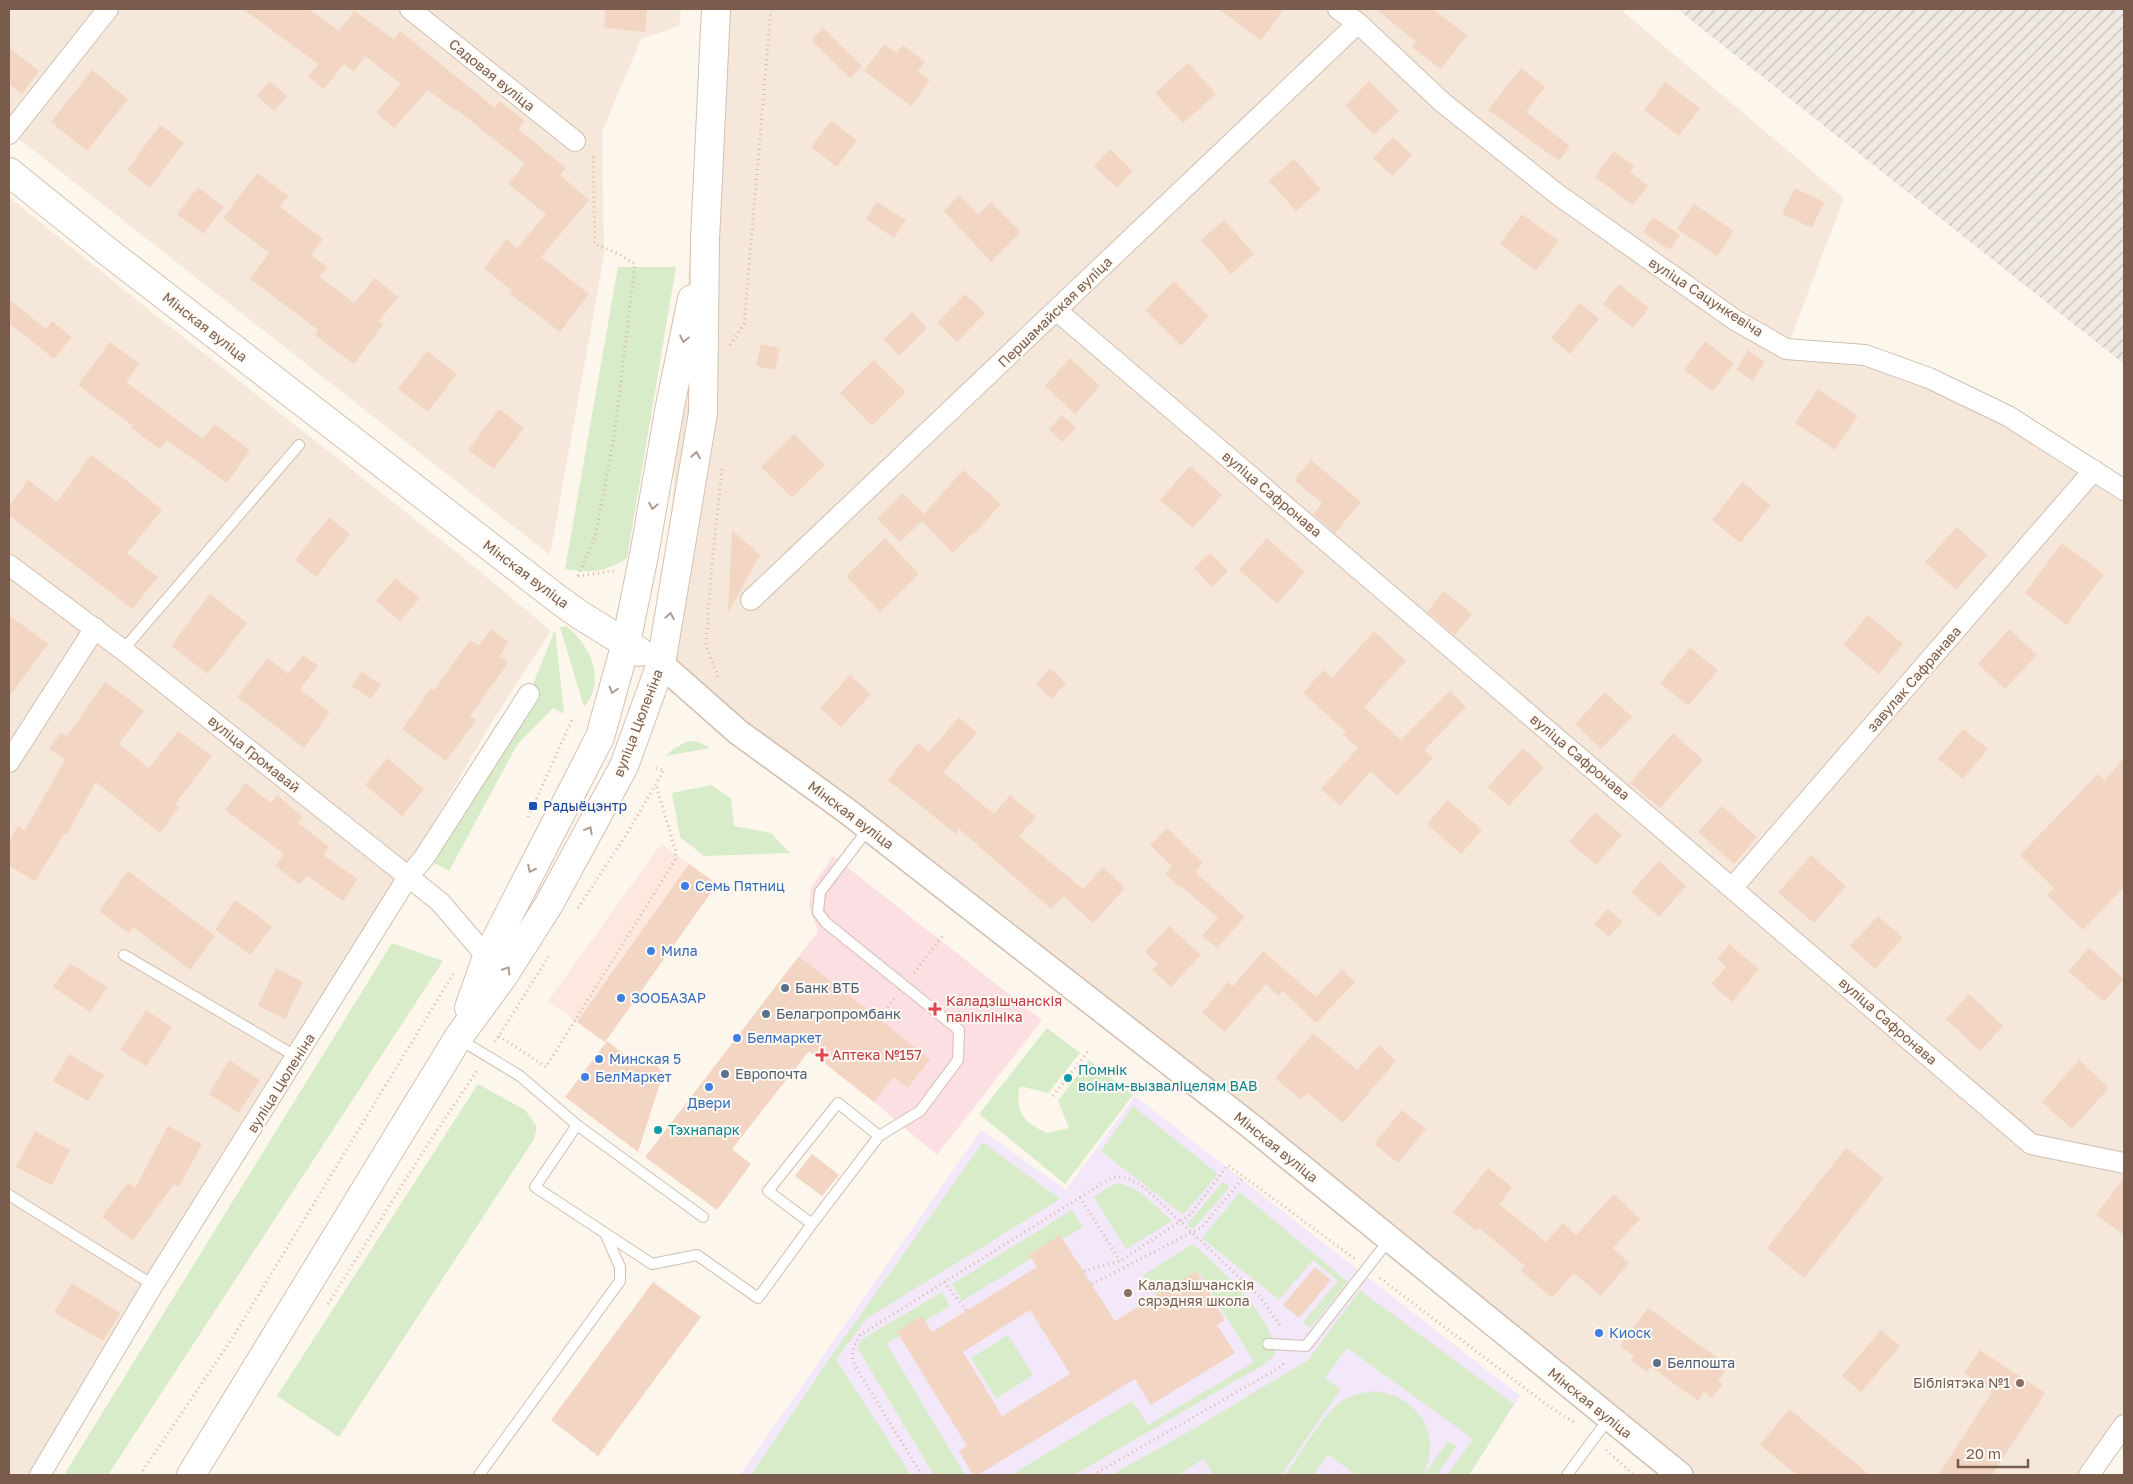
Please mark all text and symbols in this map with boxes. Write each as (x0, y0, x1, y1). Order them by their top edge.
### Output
street label: Садовая вуліца (446, 35, 539, 114)
street label: Першамайская вуліца (994, 253, 1115, 370)
street label: вуліца Сацункевіча (1646, 253, 1767, 340)
street label: Мінская вуліца (159, 288, 251, 365)
one-way arrow (679, 334, 690, 343)
street label: вуліца Сафронава (1219, 447, 1325, 540)
one-way arrow (691, 451, 701, 460)
one-way arrow (648, 502, 658, 511)
street label: Мінская вуліца (480, 536, 573, 611)
one-way arrow (664, 611, 674, 620)
street label: завулак Сафранава (1863, 622, 1964, 735)
street label: вуліца Цюленіна (609, 667, 666, 779)
one-way arrow (608, 686, 619, 695)
street label: вуліца Сафронава (1527, 710, 1633, 803)
street label: вуліца Громавай (205, 711, 304, 796)
street label: Мінская вуліца (805, 777, 898, 852)
place label: Радыёцэнтр (543, 797, 627, 814)
marker: Радыёцэнтр (527, 800, 539, 812)
one-way arrow (583, 826, 593, 835)
one-way arrow (527, 864, 537, 873)
place label: Семь Пятниц (695, 877, 785, 894)
marker: Семь Пятниц (679, 880, 691, 892)
place label: Мила (661, 942, 698, 959)
marker: Мила (645, 945, 657, 957)
one-way arrow (501, 966, 510, 976)
street label: вуліца Сафронава (1836, 973, 1941, 1068)
place label: Банк ВТБ (795, 979, 860, 996)
marker: Банк ВТБ (779, 982, 791, 994)
place label: ЗООБАЗАР (631, 989, 706, 1006)
marker: ЗООБАЗАР (615, 992, 627, 1004)
place label: Каладзішчанскія паліклініка (946, 992, 1062, 1025)
marker: Каладзішчанскія паліклініка (928, 1002, 942, 1016)
place label: Белагропромбанк (776, 1005, 901, 1022)
marker: Белагропромбанк (760, 1008, 772, 1020)
place label: Белмаркет (747, 1029, 822, 1046)
street label: вуліца Цюленіна (243, 1030, 318, 1136)
marker: Белмаркет (731, 1032, 743, 1044)
place label: Аптека №157 (832, 1046, 922, 1063)
marker: Аптека №157 (816, 1049, 828, 1061)
place label: Минская 5 (609, 1050, 681, 1067)
marker: Минская 5 (593, 1053, 605, 1065)
place label: Помнік воінам-вызваліцелям ВАВ (1078, 1061, 1257, 1094)
place label: Европочта (735, 1065, 808, 1082)
place label: БелМаркет (595, 1068, 672, 1085)
marker: Европочта (719, 1068, 731, 1080)
marker: БелМаркет (579, 1071, 591, 1083)
marker: Помнік воінам-вызваліцелям ВАВ (1062, 1072, 1074, 1084)
marker: Двери (703, 1081, 715, 1093)
place label: Двери (687, 1094, 731, 1111)
street label: Мінская вуліца (1231, 1108, 1322, 1186)
place label: Тэхнапарк (668, 1121, 740, 1138)
marker: Тэхнапарк (652, 1124, 664, 1136)
place label: Каладзішчанскія сярэдняя школа (1138, 1276, 1254, 1309)
marker: Каладзішчанскія сярэдняя школа (1122, 1287, 1134, 1299)
place label: Киоск (1609, 1324, 1651, 1341)
marker: Киоск (1593, 1327, 1605, 1339)
place label: Белпошта (1667, 1354, 1735, 1371)
marker: Белпошта (1651, 1357, 1663, 1369)
street label: Мінская вуліца (1545, 1364, 1636, 1442)
place label: Бібліятэка №1 (1913, 1374, 2010, 1391)
marker: Бібліятэка №1 (2014, 1377, 2026, 1389)
scale bar (1958, 1436, 2028, 1468)
text: 20 m (1966, 1444, 2001, 1462)

